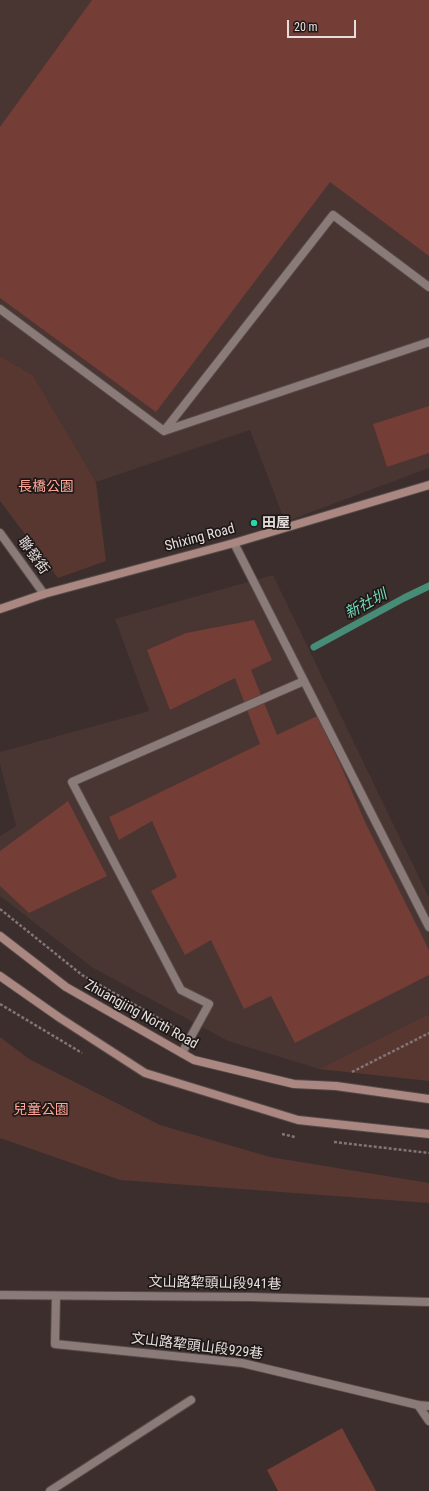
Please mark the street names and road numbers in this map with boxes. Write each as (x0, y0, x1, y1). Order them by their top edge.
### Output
street label: Shixing Road (163, 521, 237, 555)
street label: 聯發街 (14, 534, 52, 578)
street label: Zhuangjing North Road (81, 977, 201, 1053)
street label: 文山路犂頭山段941巷 (148, 1274, 282, 1294)
street label: 文山路犂頭山段929巷 (130, 1331, 264, 1363)

